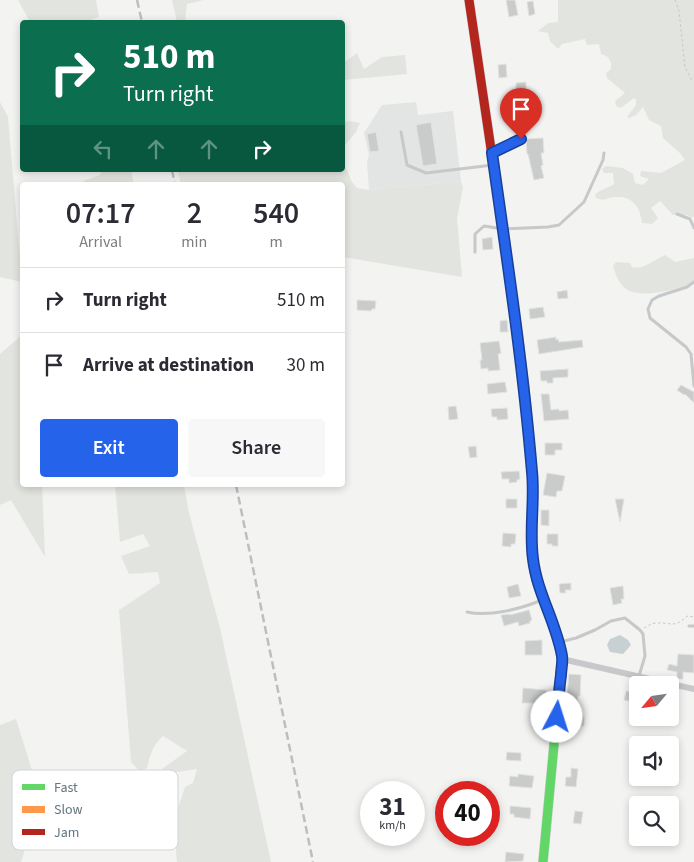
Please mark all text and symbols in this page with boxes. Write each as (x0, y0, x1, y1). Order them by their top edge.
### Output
text: 510 m (123, 32, 215, 82)
icon: right (40, 40, 105, 105)
text: Turn right (123, 78, 213, 110)
pin (500, 88, 542, 139)
icon: arrive (507, 95, 535, 123)
icon: left (89, 135, 117, 163)
icon: ahead (142, 135, 170, 163)
icon: ahead (195, 135, 223, 163)
icon: right (248, 135, 276, 163)
text: 07:17 (66, 192, 136, 235)
text: 2 (187, 192, 202, 235)
text: 540 (253, 192, 299, 235)
text: Arrival (79, 231, 122, 253)
text: min (181, 231, 207, 253)
text: m (270, 231, 283, 253)
icon: right (40, 286, 68, 314)
text: Turn right (83, 287, 167, 314)
text: 510 m (277, 287, 325, 314)
icon: arrive (40, 351, 68, 379)
text: Arrive at destination (83, 352, 254, 379)
text: 30 m (287, 352, 325, 379)
button: Exit (40, 419, 178, 477)
button: Share (188, 419, 325, 477)
north arrow (629, 676, 679, 726)
map controls (629, 676, 679, 846)
position arrow (530, 690, 582, 742)
button: sound (629, 736, 679, 786)
legend (12, 770, 178, 850)
text: Fast (54, 778, 78, 798)
speed limit sign: 40 (435, 781, 500, 846)
text: 31 (379, 789, 406, 825)
button: search (629, 796, 679, 846)
text: Slow (54, 800, 83, 820)
text: km/h (379, 817, 406, 834)
text: Jam (54, 823, 79, 843)

